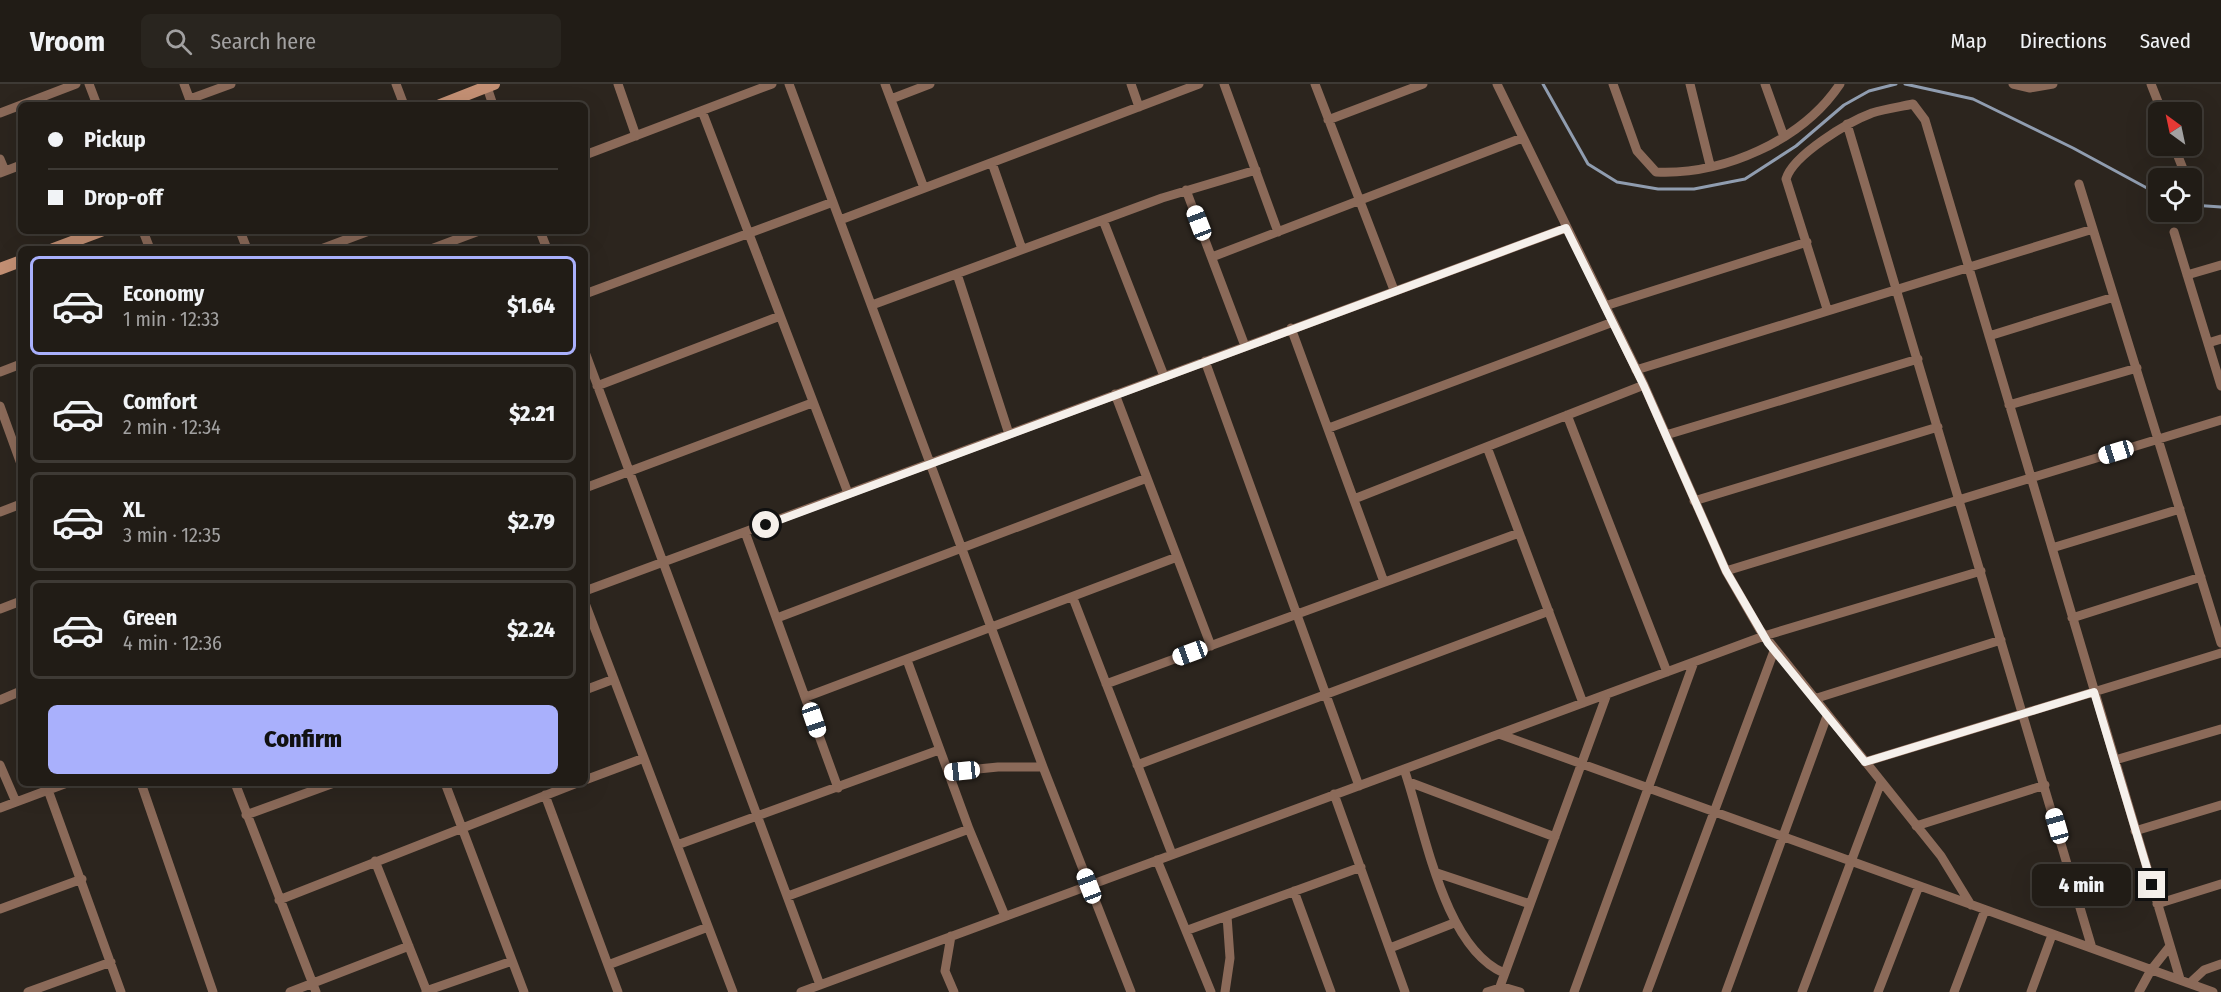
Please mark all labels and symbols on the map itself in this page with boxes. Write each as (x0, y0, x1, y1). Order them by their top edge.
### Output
north arrow (2148, 102, 2202, 156)
car (1184, 203, 1214, 243)
car (2096, 438, 2136, 466)
route start (752, 511, 779, 538)
car (1170, 638, 1210, 668)
car (800, 700, 828, 740)
car (943, 760, 981, 782)
car (2043, 806, 2071, 846)
callout: 4 min (2032, 864, 2131, 906)
car (1074, 866, 1104, 906)
route end (2138, 871, 2165, 898)

